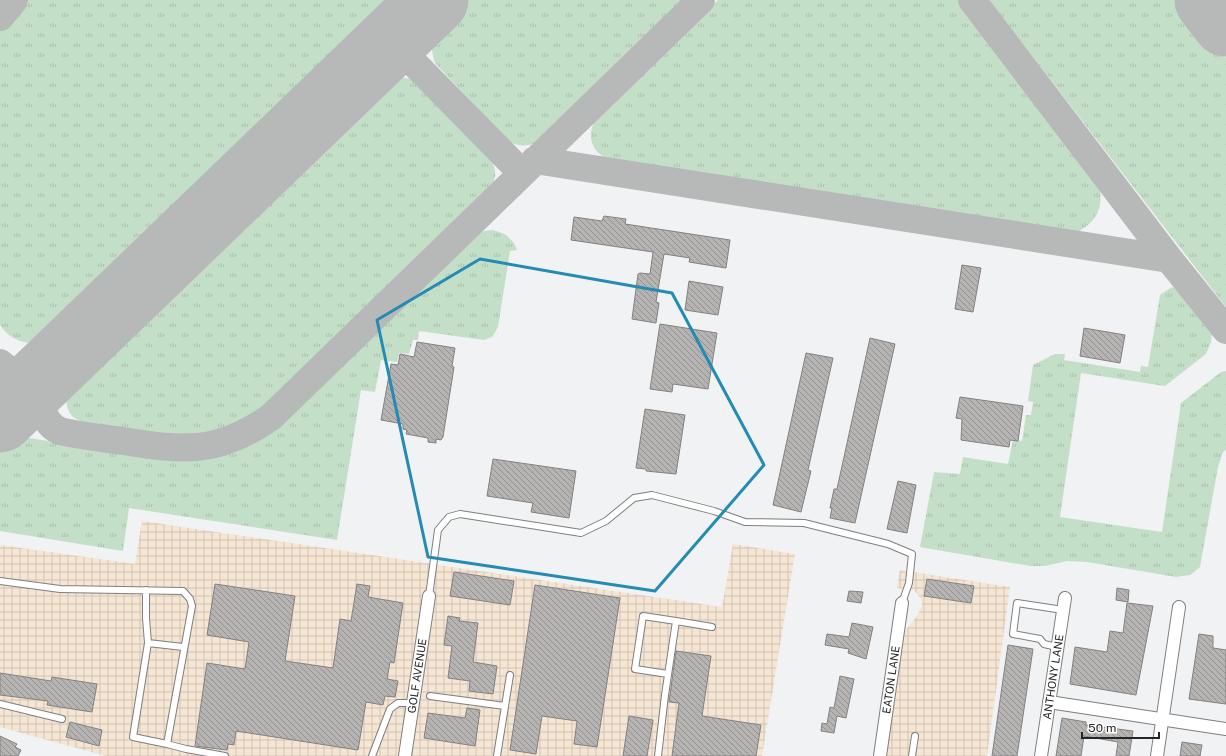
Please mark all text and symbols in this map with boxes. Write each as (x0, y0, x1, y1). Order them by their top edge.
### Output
street label: ANTHONY LANE (1041, 633, 1065, 720)
street label: GOLF AVENUE (405, 638, 429, 714)
street label: EATON LANE (880, 645, 902, 715)
scale bar (1082, 714, 1159, 740)
text: 50 m (1088, 721, 1116, 735)

